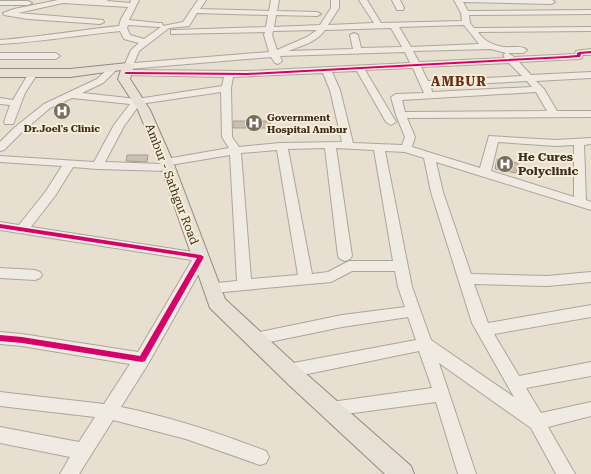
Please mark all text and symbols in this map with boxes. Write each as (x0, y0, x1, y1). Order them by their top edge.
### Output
district label: AMBUR (431, 74, 487, 89)
hospital icon: Dr.Joel's Clinic (52, 101, 72, 121)
place label: Government Hospital Ambur (267, 112, 348, 135)
hospital icon: Government Hospital Ambur (244, 113, 264, 133)
street label: Ambur - Sathgur Road (142, 121, 202, 247)
place label: Dr.Joel's Clinic (24, 123, 100, 134)
place label: He Cures Polyclinic (518, 150, 579, 178)
hospital icon: He Cures Polyclinic (495, 154, 515, 174)

